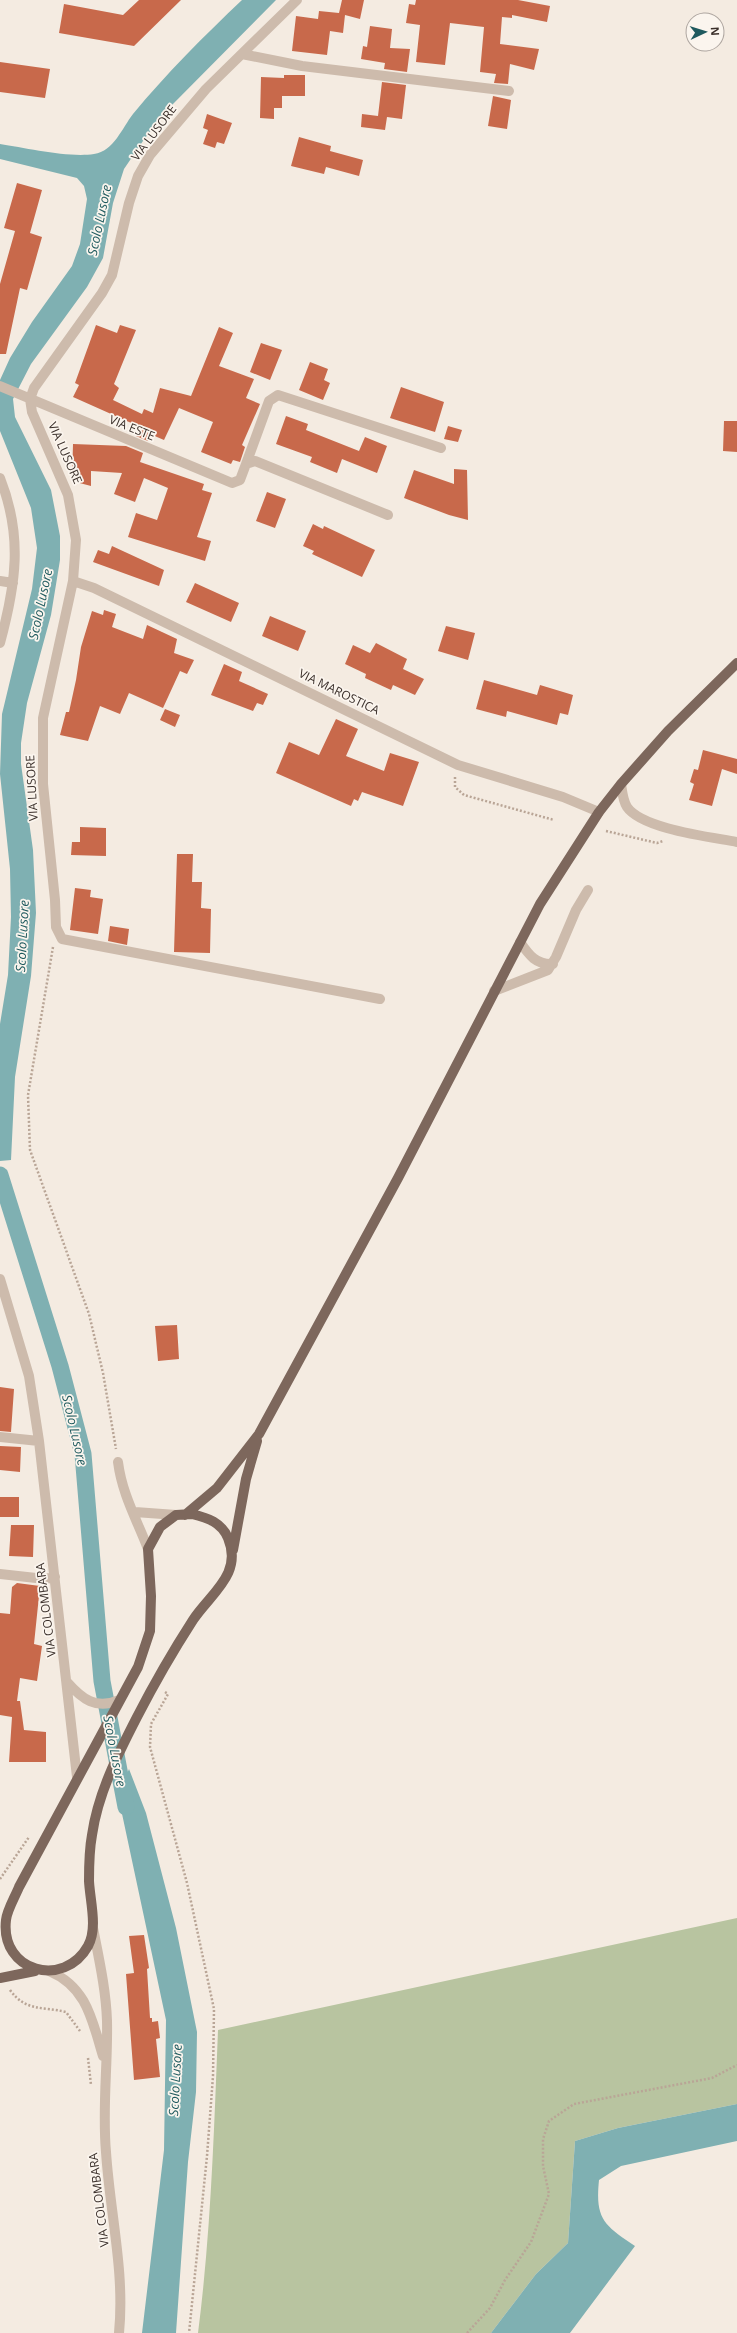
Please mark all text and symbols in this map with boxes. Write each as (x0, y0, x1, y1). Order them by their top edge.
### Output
north arrow (685, 12, 725, 52)
text: N (708, 26, 723, 36)
street label: VIA LUSORE (127, 101, 180, 164)
water label: Scolo Lusore (83, 182, 115, 257)
street label: VIA ESTE (107, 411, 158, 444)
street label: VIA LUSORE (44, 419, 87, 487)
water label: Scolo Lusore (24, 566, 56, 641)
street label: VIA MAROSTICA (296, 665, 383, 719)
street label: VIA LUSORE (21, 755, 42, 822)
water label: Scolo Lusore (11, 899, 33, 972)
water label: Scolo Lusore (58, 1393, 92, 1468)
street label: VIA COLOMBARA (31, 1562, 60, 1658)
water label: Scolo Lusore (99, 1714, 131, 1789)
water label: Scolo Lusore (164, 2043, 186, 2116)
street label: VIA COLOMBARA (84, 2152, 113, 2248)

